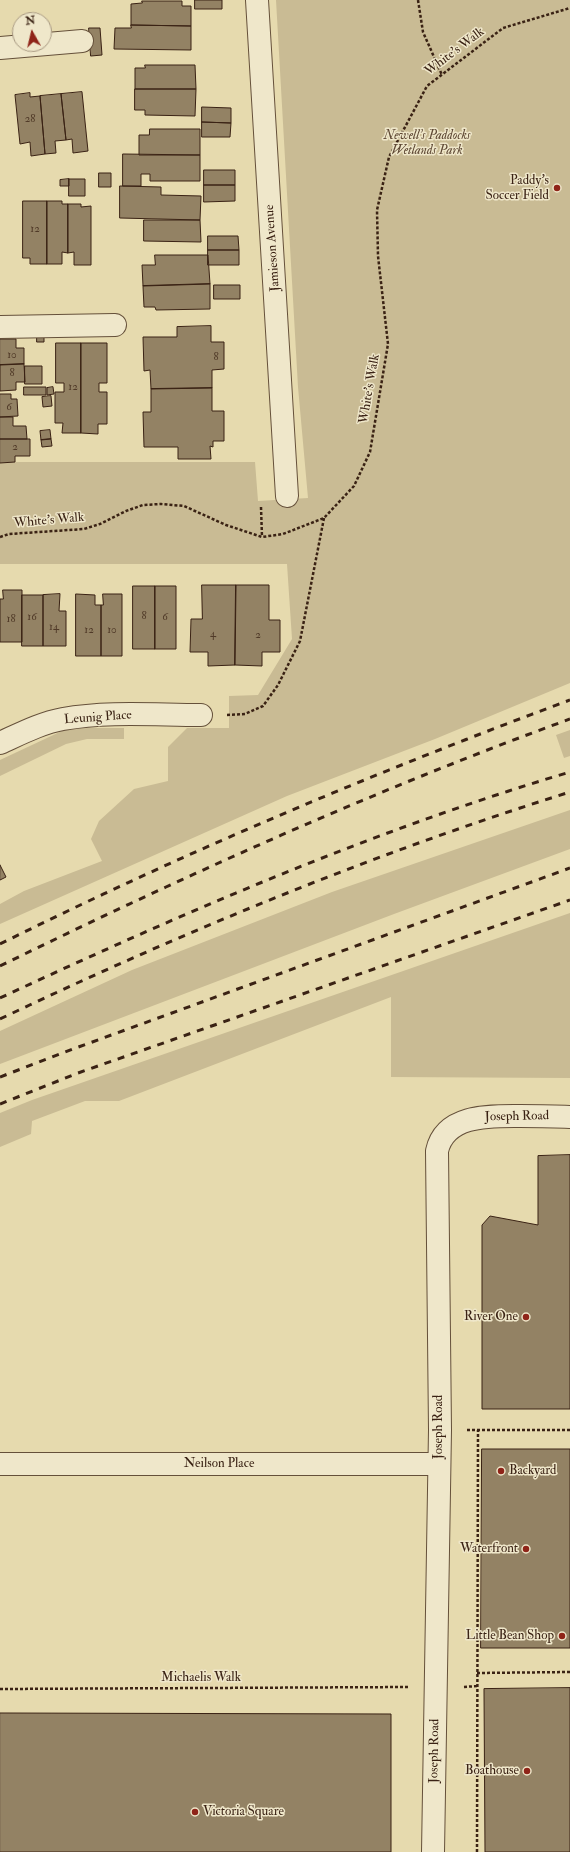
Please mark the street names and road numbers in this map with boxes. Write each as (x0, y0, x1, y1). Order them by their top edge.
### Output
street label: White's Walk (422, 25, 488, 79)
street label: Jamieson Avenue (262, 204, 284, 292)
street label: White's Walk (356, 353, 384, 425)
street label: White's Walk (13, 510, 85, 532)
street label: Leunig Place (64, 708, 132, 728)
street label: Joseph Road (485, 1109, 549, 1125)
street label: Joseph Road (431, 1395, 447, 1459)
street label: Neilson Place (184, 1456, 254, 1472)
street label: Michaelis Walk (161, 1670, 241, 1686)
street label: Joseph Road (427, 1719, 443, 1783)

